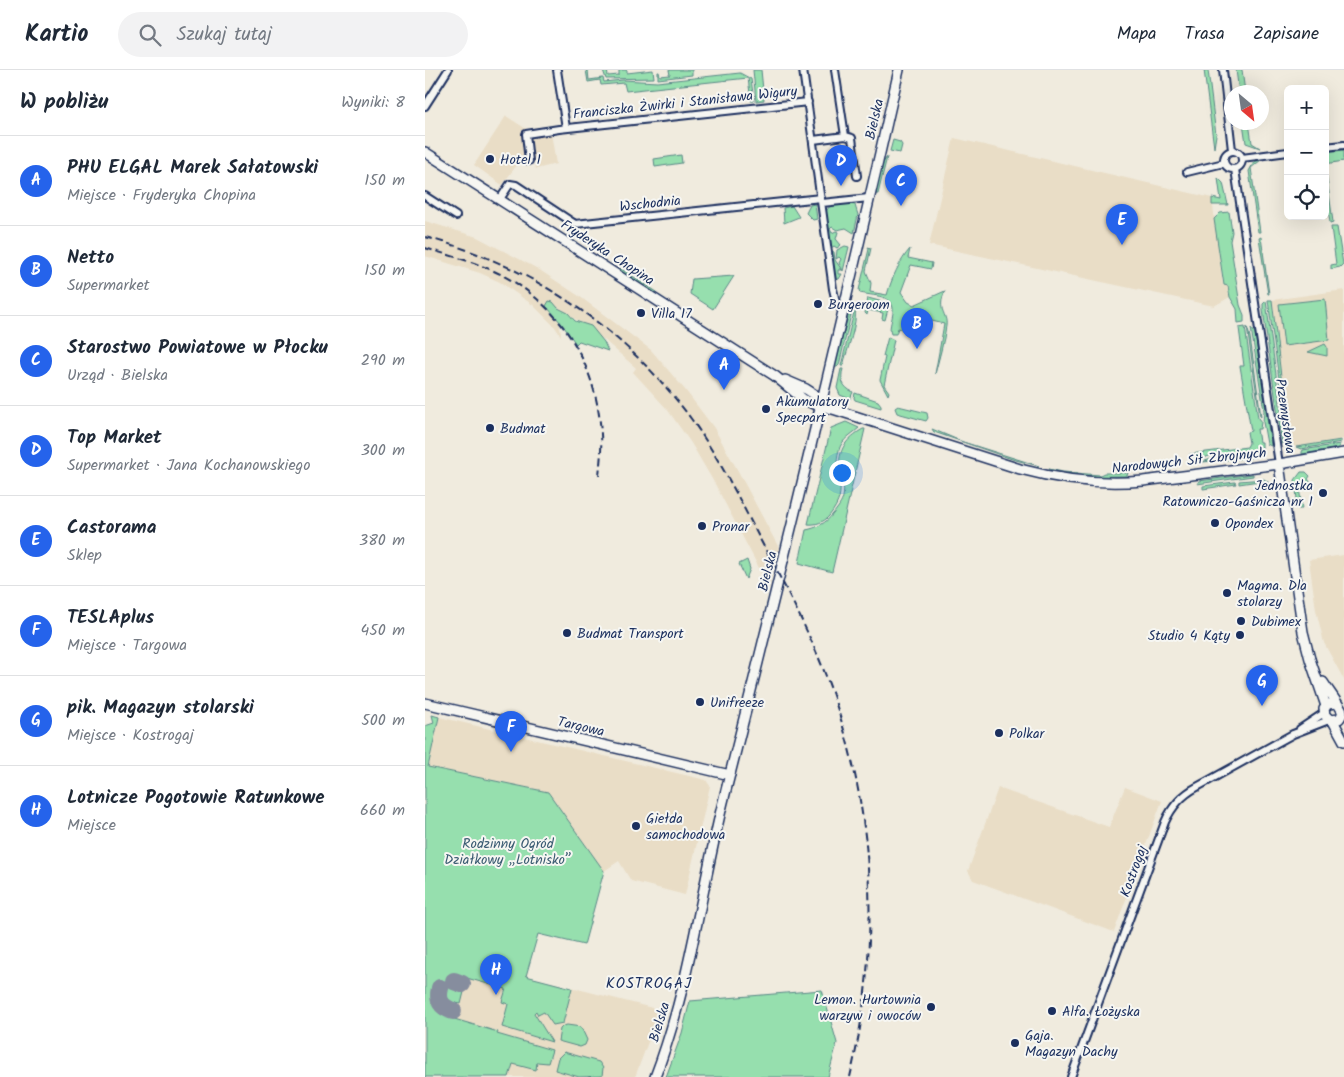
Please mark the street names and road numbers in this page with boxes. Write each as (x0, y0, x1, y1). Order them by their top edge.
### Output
street label: Franciszka Żwirki i Stanisława Wigury (572, 80, 799, 126)
street label: Bielska (860, 97, 890, 142)
street label: Wschodnia (618, 190, 682, 218)
street label: Fryderyka Chopina (556, 214, 659, 291)
street label: Przemysłowa (1269, 377, 1301, 455)
street label: Narodowych Sił Zbrojnych (1111, 442, 1268, 480)
street label: Bielska (752, 549, 784, 594)
street label: Targowa (555, 711, 606, 743)
street label: Kostrogaj (1114, 842, 1154, 900)
street label: Bielska (643, 999, 676, 1045)

